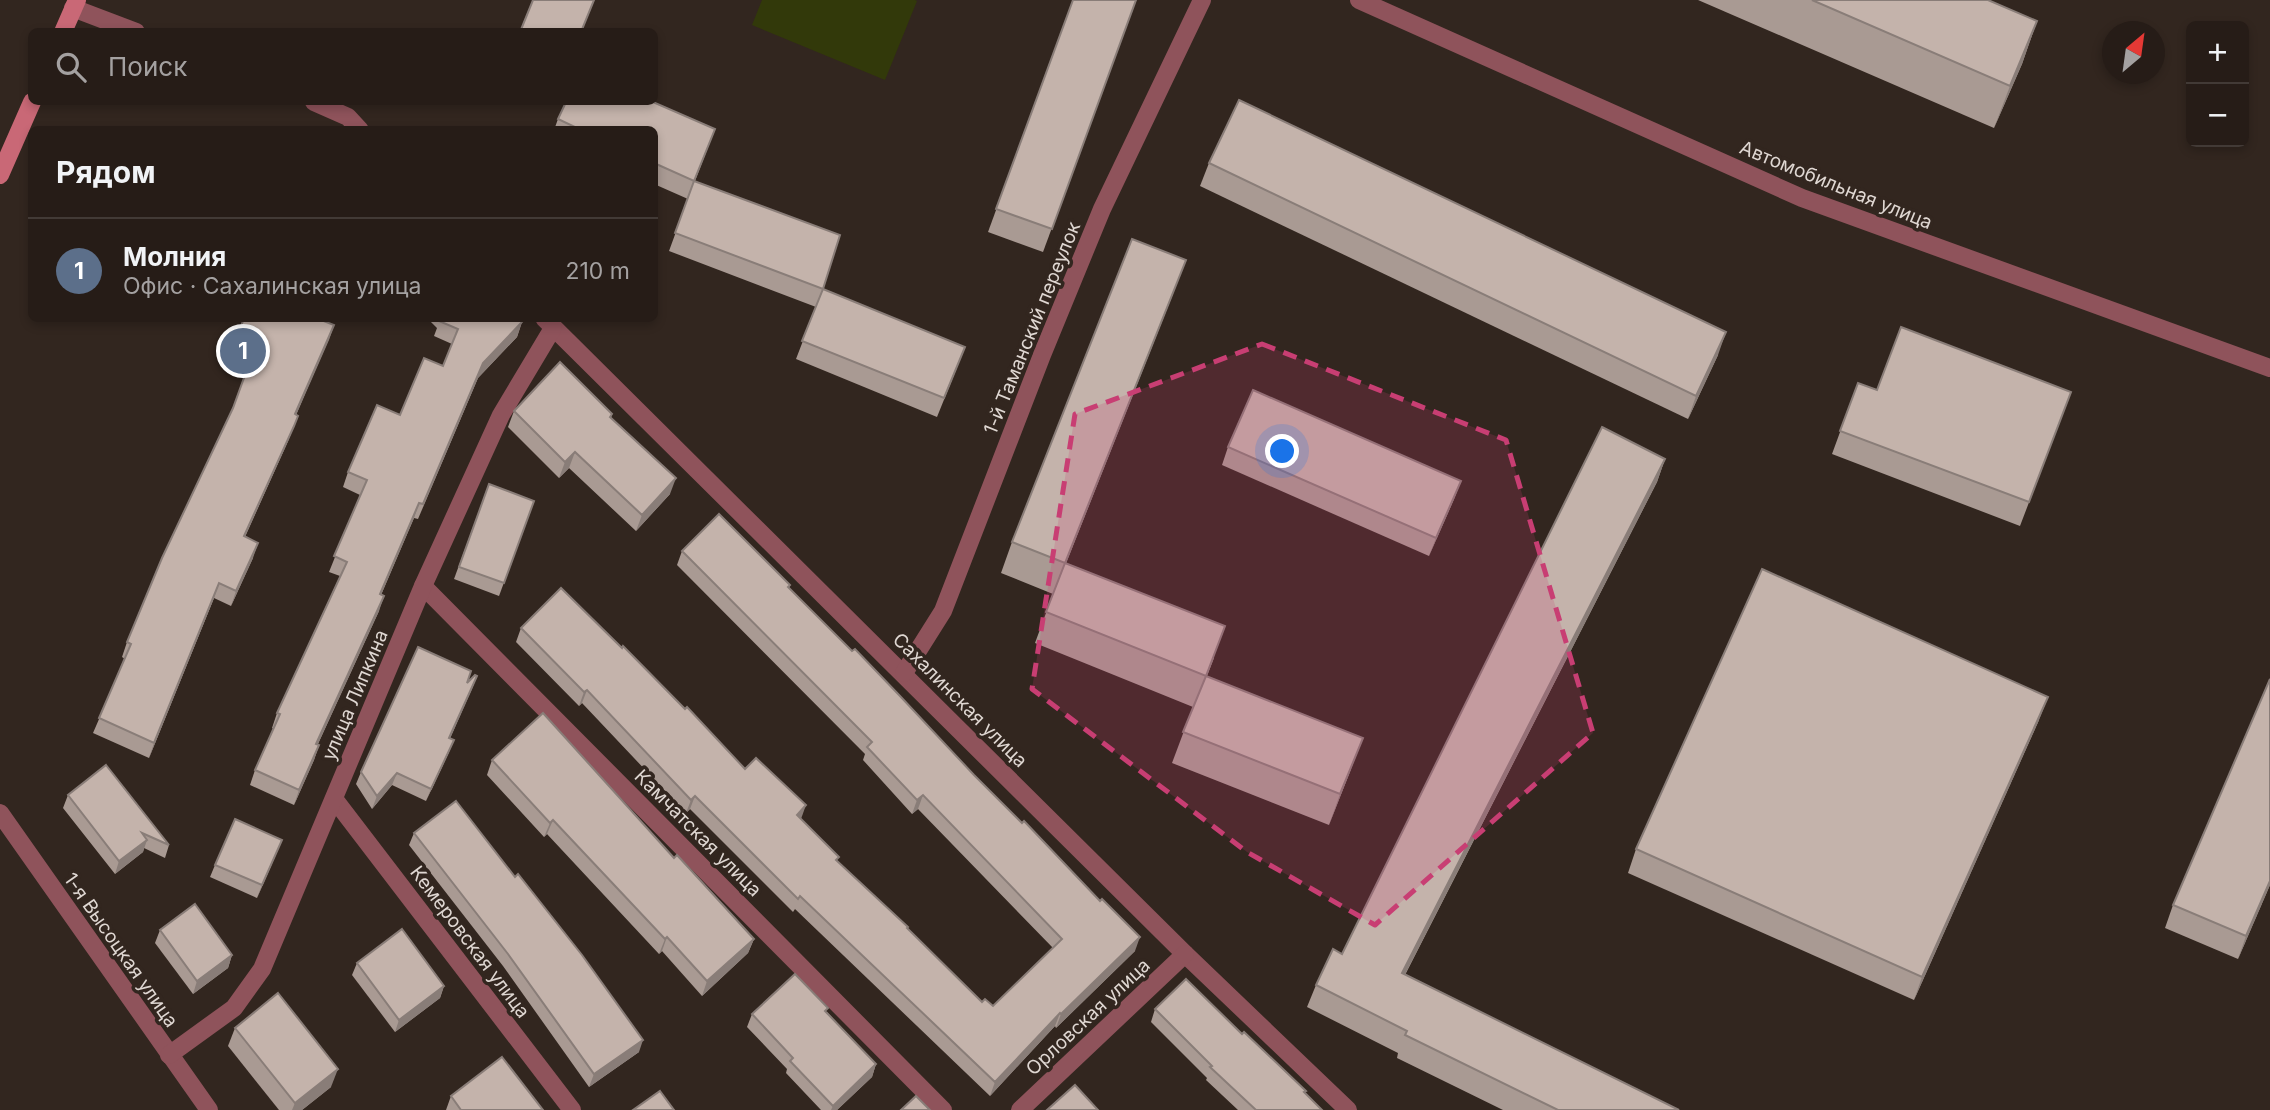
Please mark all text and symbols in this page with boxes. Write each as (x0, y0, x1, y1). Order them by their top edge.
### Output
north arrow (2102, 21, 2165, 84)
map controls (2186, 21, 2249, 147)
button: + (2186, 21, 2249, 84)
search box (28, 28, 658, 105)
icon: search (52, 48, 90, 86)
text: Поиск (108, 51, 187, 82)
button: − (2186, 84, 2249, 147)
street label: Автомобильная улица (1736, 136, 1936, 234)
text: Рядом (56, 154, 156, 190)
street label: 1-й Таманский переулок (979, 218, 1085, 438)
text: Молния (123, 241, 226, 272)
text: 1 (74, 257, 84, 285)
text: 210 m (565, 257, 630, 285)
text: Офис · Сахалинская улица (123, 272, 421, 300)
pin: 1 (220, 325, 266, 377)
your location (1265, 434, 1299, 468)
street label: улица Липкина (317, 626, 393, 764)
street label: Сахалинская улица (888, 628, 1032, 772)
street label: Камчатская улица (630, 765, 766, 901)
street label: Кемеровская улица (405, 862, 535, 1022)
street label: 1-я Высоцкая улица (59, 868, 183, 1032)
street label: Орловская улица (1021, 954, 1155, 1080)

